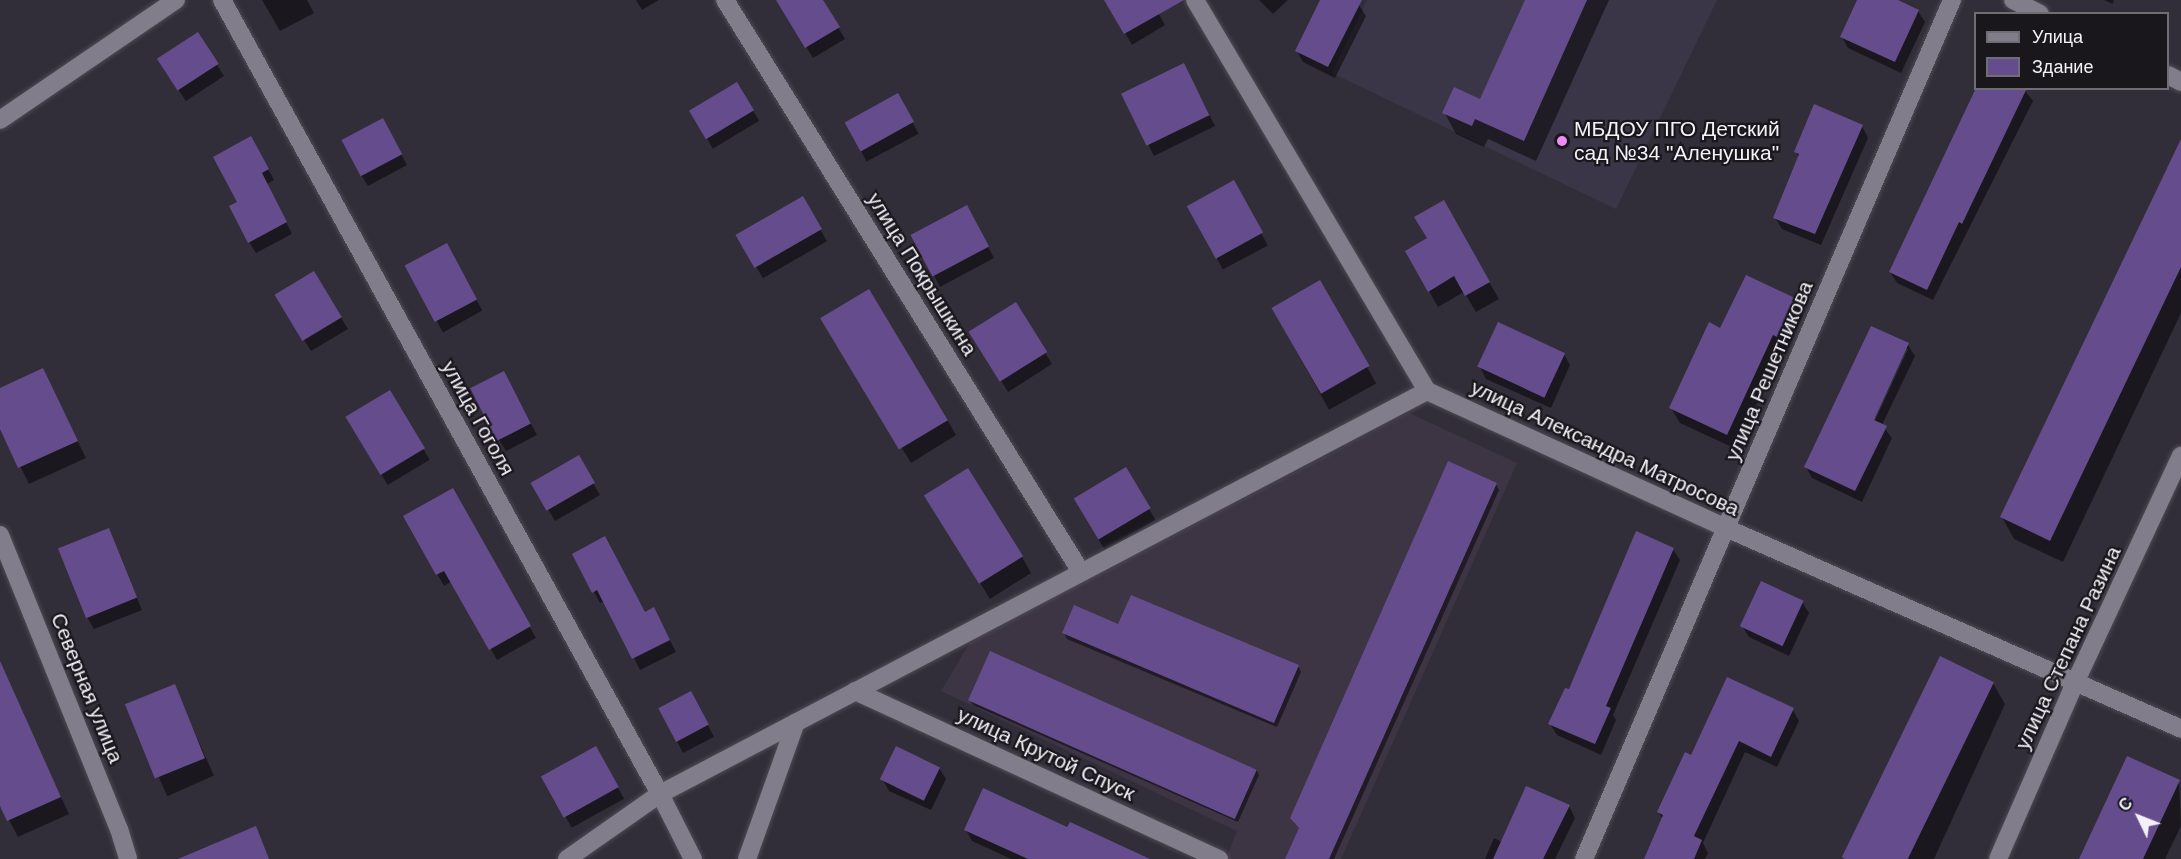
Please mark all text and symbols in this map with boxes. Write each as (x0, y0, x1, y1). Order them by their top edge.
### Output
legend (1974, 12, 2169, 90)
text: Улица (2032, 27, 2083, 47)
text: Здание (2032, 57, 2093, 77)
place label: МБДОУ ПГО Детский сад №34 "Аленушка" (1574, 116, 1780, 166)
marker: МБДОУ ПГО Детский сад №34 "Аленушка" (1555, 134, 1569, 148)
street label: улица Покрышкина (862, 188, 982, 360)
street label: улица Решетникова (1720, 277, 1818, 465)
street label: улица Гоголя (436, 356, 520, 480)
street label: улица Александра Матросова (1467, 375, 1743, 521)
street label: улица Степана Разина (2010, 542, 2126, 754)
street label: Северная улица (45, 609, 129, 767)
street label: улица Крутой Спуск (953, 702, 1139, 806)
north arrow (2109, 787, 2169, 847)
text: С (2115, 794, 2136, 814)

